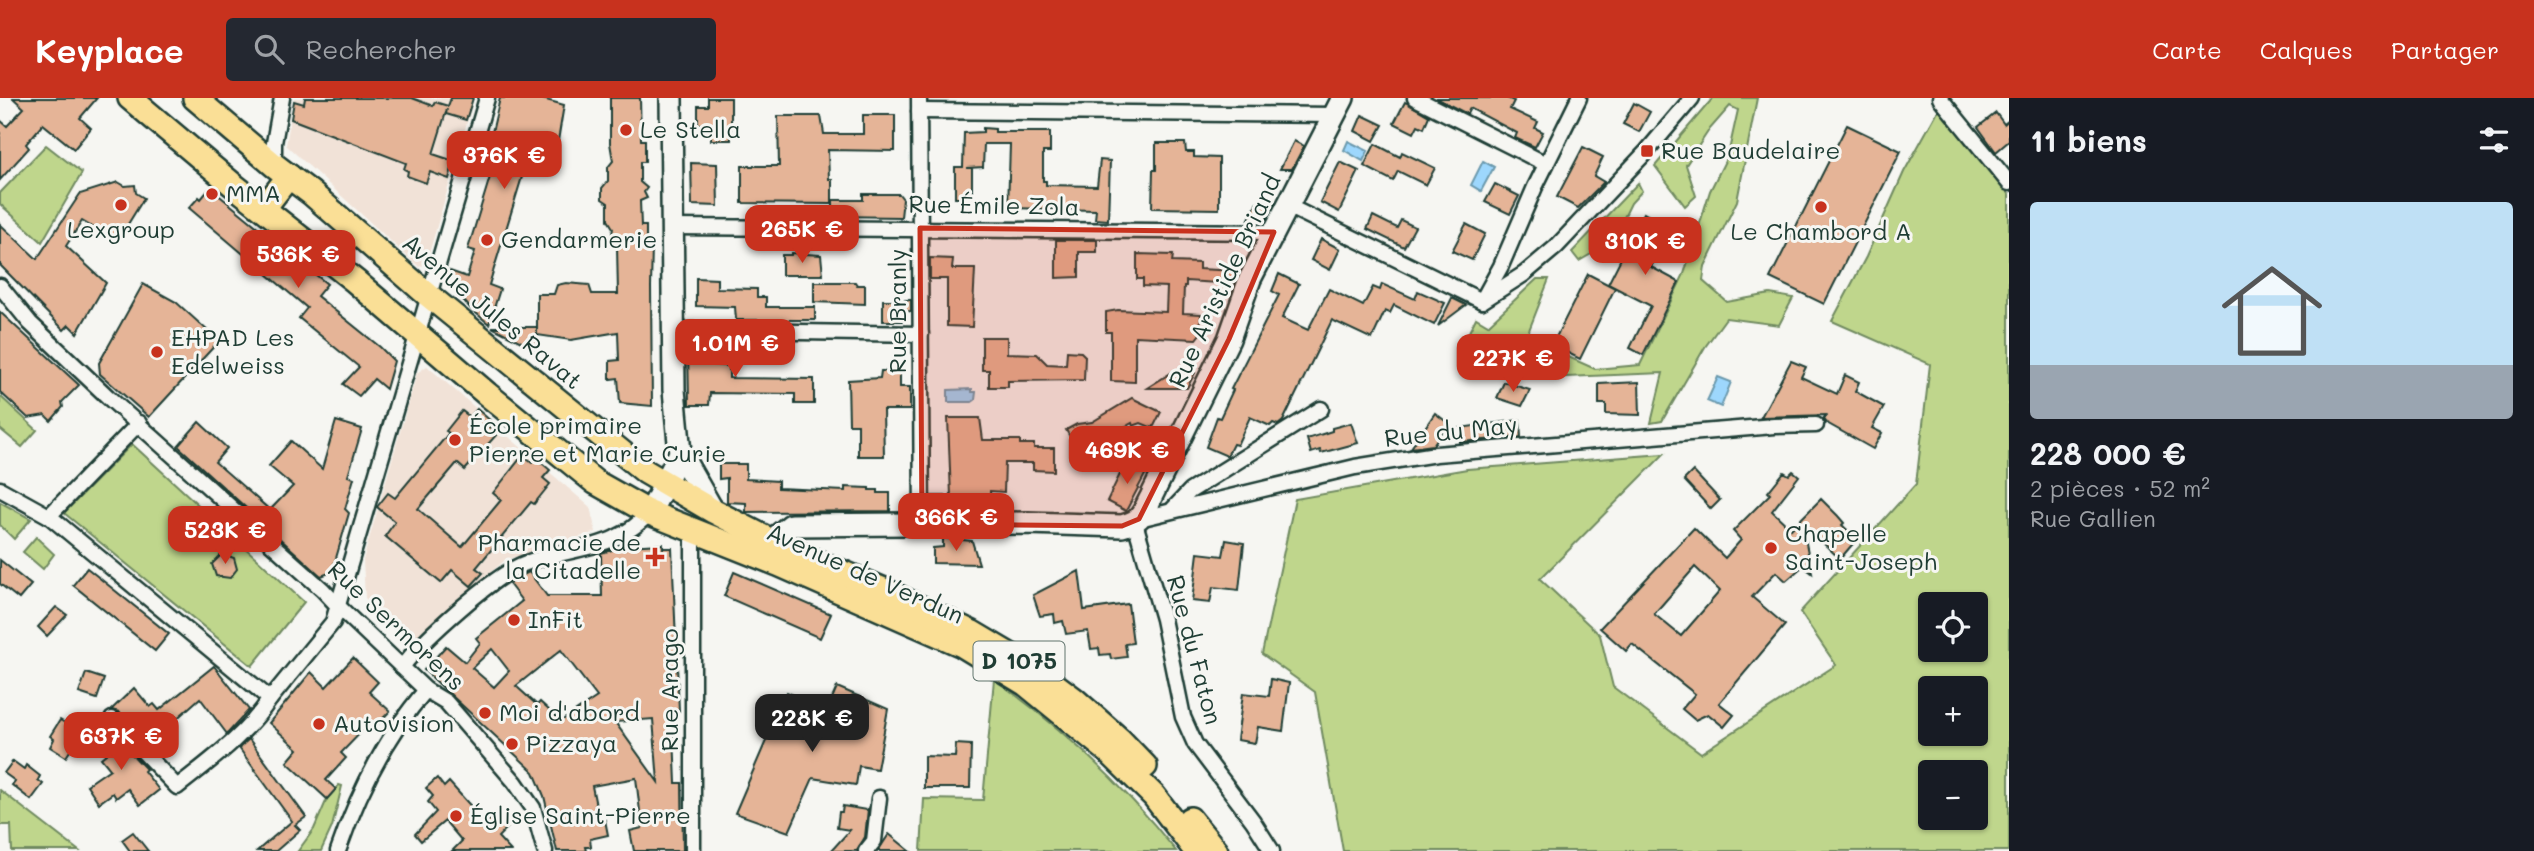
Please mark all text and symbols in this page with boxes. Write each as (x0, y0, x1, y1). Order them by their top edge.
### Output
search box (226, 18, 716, 81)
text: Keyplace (35, 28, 184, 71)
icon: search (250, 30, 288, 68)
text: Rechercher (306, 32, 457, 66)
text: Carte (2152, 34, 2222, 65)
text: Calques (2260, 34, 2353, 65)
text: Partager (2391, 34, 2499, 65)
place label: Le Stella (640, 113, 741, 144)
text: 11 biens (2030, 120, 2147, 160)
icon: filters (2475, 121, 2513, 159)
marker: Le Stella (618, 122, 634, 138)
pin: 376K € (447, 132, 561, 191)
place label: Rue Baudelaire (1661, 134, 1840, 165)
text: 376K € (463, 139, 545, 169)
marker: Rue Baudelaire (1639, 143, 1655, 159)
street label: Rue Aristide Briand (1161, 169, 1287, 392)
place label: MMA (226, 177, 281, 208)
marker: MMA (204, 186, 220, 202)
street label: Rue Émile Zola (908, 188, 1080, 221)
marker: Lexgroup (113, 197, 129, 213)
marker: Le Chambord A (1813, 199, 1829, 215)
pin: 265K € (745, 206, 859, 265)
place label: Lexgroup (67, 213, 175, 244)
text: 265K € (761, 213, 843, 243)
place label: Le Chambord A (1731, 215, 1911, 246)
pin: 310K € (1588, 218, 1702, 277)
place label: Gendarmerie (501, 223, 657, 254)
text: 310K € (1605, 225, 1685, 255)
street label: Avenue Jules Ravat (397, 226, 589, 395)
pin: 536K € (241, 230, 355, 290)
marker: Gendarmerie (479, 232, 495, 248)
text: 536K € (256, 238, 340, 268)
icon: home (2209, 248, 2335, 374)
street label: Rue Branly (881, 249, 912, 373)
pin: 1.01M € (670, 320, 800, 379)
place label: EHPAD Les Edelweiss (171, 321, 295, 380)
text: 1.01M € (691, 327, 779, 357)
pin: 227K € (1456, 334, 1570, 394)
text: 227K € (1473, 342, 1553, 372)
marker: EHPAD Les Edelweiss (149, 344, 165, 360)
street label: Rue du May (1383, 408, 1519, 453)
place label: École primaire Pierre et Marie Curie (469, 409, 726, 468)
pin: 469K € (1070, 426, 1184, 486)
marker: École primaire Pierre et Marie Curie (447, 432, 463, 448)
text: 228 000 € (2030, 433, 2186, 473)
text: 469K € (1085, 434, 1169, 464)
text: 2 pièces · 52 m² (2030, 473, 2210, 503)
pin: 366K € (899, 494, 1013, 553)
text: 366K € (914, 501, 998, 531)
text: Rue Gallien (2030, 503, 2156, 533)
pin: 523K € (168, 506, 282, 566)
text: 523K € (184, 514, 266, 544)
street label: Avenue de Verdun (762, 515, 969, 630)
place label: Chapelle Saint-Joseph (1785, 517, 1937, 576)
place label: Pharmacie de la Citadelle (478, 526, 641, 585)
marker: Chapelle Saint-Joseph (1763, 540, 1779, 556)
marker: Pharmacie de la Citadelle (647, 549, 663, 565)
street label: Rue Sermorens (322, 553, 472, 696)
street label: Rue du Faton (1161, 571, 1230, 728)
map controls (1918, 592, 1988, 830)
button: locate (1918, 592, 1988, 662)
place label: InFit (528, 603, 583, 634)
marker: InFit (506, 612, 522, 628)
street label: Rue Arago (653, 629, 684, 751)
road number: D 1075 (974, 642, 1064, 680)
button: + (1918, 676, 1988, 746)
pin: 228K € (755, 694, 869, 754)
place label: Moi d'abord (499, 696, 640, 727)
text: 228K € (771, 702, 853, 732)
marker: Moi d'abord (477, 705, 493, 721)
place label: Autovision (333, 707, 454, 738)
pin: 637K € (64, 712, 178, 772)
marker: Autovision (311, 716, 327, 732)
text: 637K € (80, 720, 162, 750)
place label: Pizzaya (526, 727, 617, 758)
marker: Pizzaya (504, 736, 520, 752)
button: − (1918, 760, 1988, 830)
place label: Église Saint-Pierre (470, 799, 691, 830)
marker: Église Saint-Pierre (448, 808, 464, 824)

